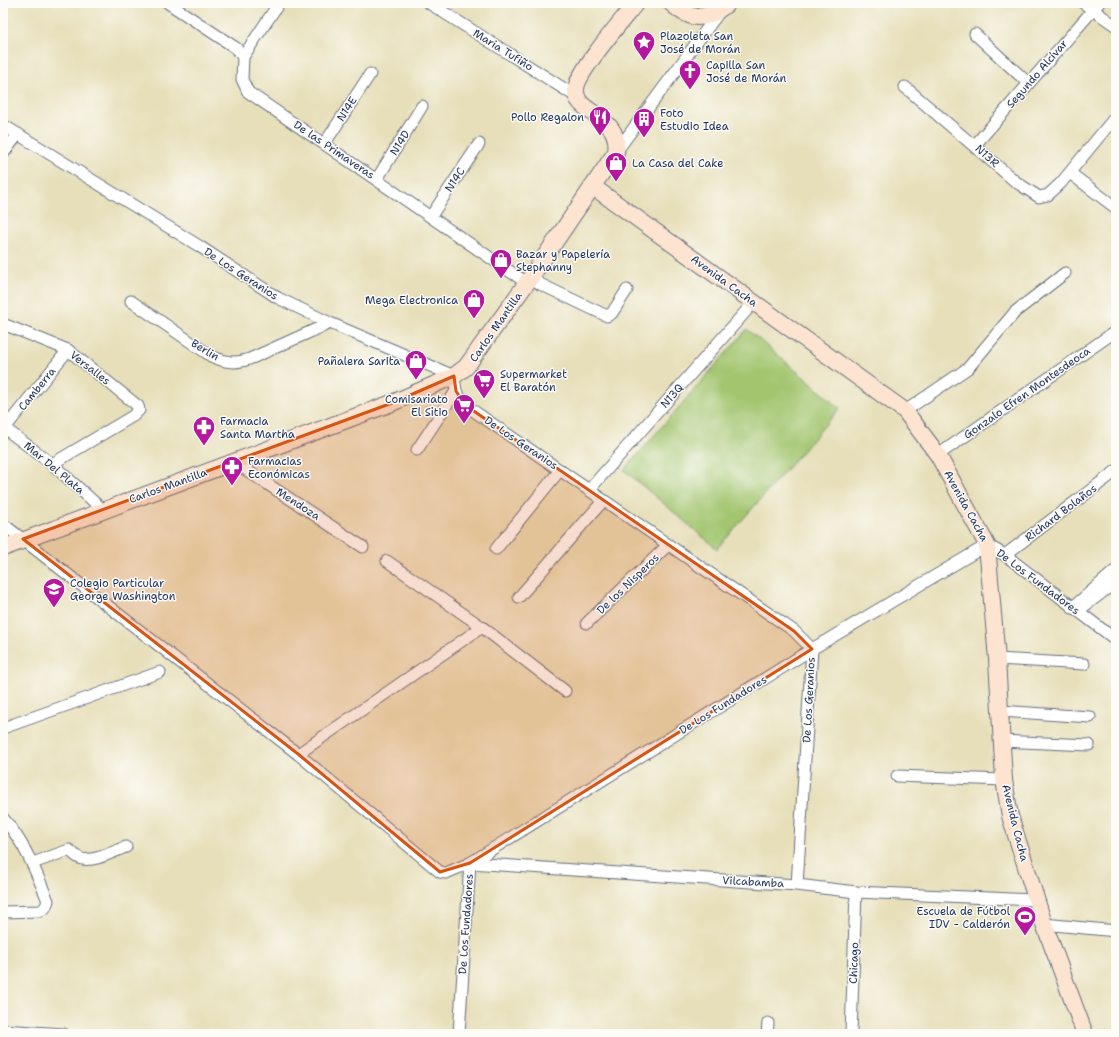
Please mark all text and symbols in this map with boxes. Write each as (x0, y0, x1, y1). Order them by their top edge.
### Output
street label: Maria Tufiño (470, 26, 536, 75)
place icon: Plazoleta San José de Morán (631, 29, 657, 62)
place label: Plazoleta San José de Morán (660, 29, 740, 57)
street label: Segundo Alcívar (1003, 37, 1071, 111)
church icon: Capilla San José de Morán (677, 58, 703, 91)
place label: Capilla San José de Morán (706, 58, 786, 86)
street label: N14E (333, 94, 361, 124)
restaurant icon: Pollo Regalon (587, 104, 613, 137)
building icon: Foto Estudio Idea (631, 106, 657, 139)
place label: Foto Estudio Idea (660, 106, 729, 134)
place label: Pollo Regalon (511, 110, 584, 125)
street label: De las Primaveras (291, 117, 377, 183)
street label: N14D (386, 128, 414, 158)
street label: N13R (972, 141, 1003, 171)
shop icon: La Casa del Cake (603, 150, 629, 183)
place label: La Casa del Cake (632, 156, 724, 171)
street label: N14C (441, 165, 469, 195)
street label: De Los Geranios (201, 244, 281, 304)
shop icon: Bazar y Papelería Stephanny (488, 247, 514, 280)
place label: Bazar y Papelería Stephanny (516, 247, 610, 275)
street label: Avenida Cacha (688, 252, 761, 310)
shop icon: Mega Electronica (461, 287, 487, 320)
street label: Carlos Mantilla (466, 289, 526, 365)
place label: Mega Electronica (365, 293, 458, 308)
street label: Berlin (188, 336, 222, 364)
street label: Gonzalo Efren Montesdeoca (961, 343, 1093, 443)
street label: Versalles (67, 347, 113, 389)
shop icon: Pañalera Sarita (403, 348, 429, 381)
place label: Pañalera Sarita (318, 354, 400, 369)
street label: Camberra (15, 364, 59, 414)
supermarket icon: Supermarket El Baratón (471, 367, 497, 400)
place label: Supermarket El Baratón (500, 367, 567, 395)
street label: N13Q (657, 381, 687, 411)
place label: Comisariato El Sitio (385, 392, 448, 420)
supermarket icon: Comisariato El Sitio (451, 392, 477, 425)
street label: De Los Geranios (481, 413, 561, 473)
pharmacy icon: Farmacia Santa Martha (191, 414, 217, 447)
place label: Farmacia Santa Martha (220, 414, 295, 442)
street label: Mar Del Plata (21, 438, 87, 498)
pharmacy icon: Farmacias Económicas (219, 454, 245, 487)
place label: Farmacias Económicas (248, 454, 310, 482)
street label: Carlos Mantilla (127, 465, 209, 507)
street label: Avenida Cacha (940, 468, 992, 544)
street label: Richard Bolaños (1022, 481, 1100, 545)
street label: Mendoza (273, 484, 323, 524)
street label: De Los Fundadores (993, 546, 1083, 618)
street label: De los Nisperos (594, 550, 662, 618)
school or university icon: Colegio Particular George Washington (41, 576, 67, 609)
place label: Colegio Particular George Washington (70, 576, 176, 604)
street label: De Los Geranios (799, 657, 819, 743)
street label: De Los Fundadores (676, 672, 770, 738)
street label: Avenida Cacha (998, 783, 1032, 863)
street label: De Los Fundadores (455, 873, 477, 975)
street label: Vilcabamba (722, 873, 784, 891)
place label: Escuela de Fútbol IDV - Calderón (917, 904, 1011, 932)
sports icon: Escuela de Fútbol IDV - Calderón (1012, 904, 1038, 937)
street label: Chicago (846, 942, 862, 984)

